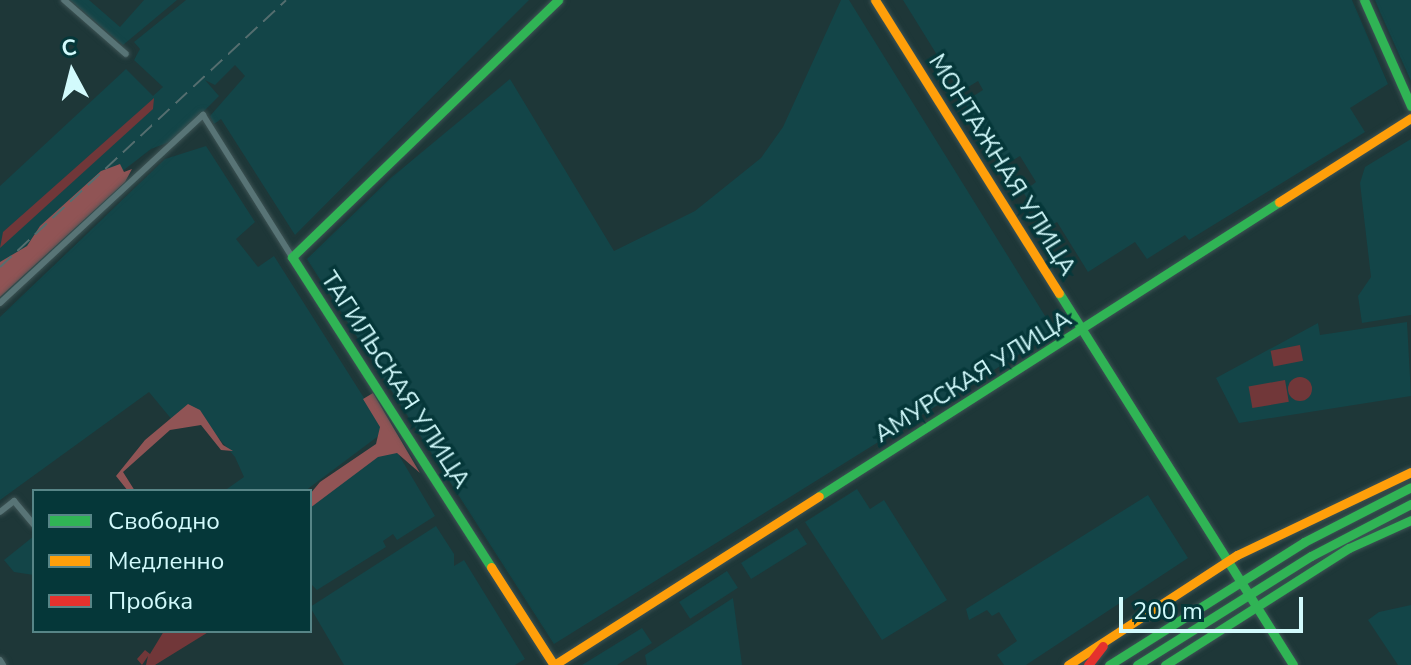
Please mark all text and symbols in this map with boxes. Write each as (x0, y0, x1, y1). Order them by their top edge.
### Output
north arrow (32, 32, 112, 112)
text: С (60, 32, 78, 64)
street label: МОНТАЖНАЯ УЛИЦА (922, 49, 1082, 281)
street label: ТАГИЛЬСКАЯ УЛИЦА (314, 266, 476, 494)
street label: АМУРСКАЯ УЛИЦА (869, 305, 1077, 449)
legend (32, 489, 312, 633)
text: Свободно (108, 505, 220, 537)
text: Медленно (108, 545, 224, 577)
scale bar (1123, 581, 1307, 631)
text: Пробка (108, 585, 193, 617)
text: 200 m (1133, 595, 1203, 627)

